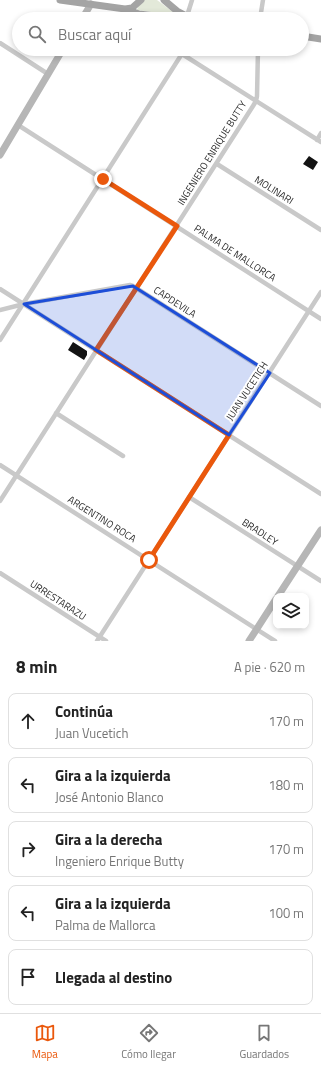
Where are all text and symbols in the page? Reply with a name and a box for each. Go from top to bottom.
search box [12,12,309,56]
icon: search [26,23,48,45]
text: Buscar aquí [58,23,131,46]
street label: INGENIERO ENRIQUE BUTTY [174,97,251,208]
route end [94,170,112,188]
street label: MOLINARI [252,172,296,208]
street label: PALMA DE MALLORCA [191,221,279,285]
street label: CAPDEVILA [151,283,199,321]
street label: JUAN VUCETICH [222,359,272,423]
street label: ARGENTINO ROCA [65,492,139,546]
street label: BRADLEY [239,515,282,550]
route start [140,551,158,569]
street label: URRESTARAZU [27,576,89,624]
map controls [273,593,309,629]
button: layers [273,593,309,629]
text: 8 min [16,654,57,680]
text: A pie · 620 m [234,657,305,677]
text: Continúa [55,700,113,723]
icon: ahead [17,710,39,732]
text: 170 m [268,711,304,731]
text: Juan Vucetich [55,723,128,743]
text: Gira a la izquierda [55,764,171,787]
icon: left [17,774,39,796]
text: 180 m [268,775,304,795]
text: José Antonio Blanco [55,787,164,807]
text: Gira a la derecha [55,828,162,851]
icon: right [17,838,39,860]
text: 170 m [268,839,304,859]
text: Ingeniero Enrique Butty [55,851,184,871]
text: Gira a la izquierda [55,892,171,915]
icon: left [17,902,39,924]
text: 100 m [268,903,304,923]
text: Palma de Mallorca [55,915,156,935]
icon: arrive [17,966,39,988]
text: Llegada al destino [55,966,172,989]
tab: Mapa [32,1022,58,1062]
tab: Cómo llegar [121,1022,176,1062]
tab: Guardados [239,1022,289,1062]

